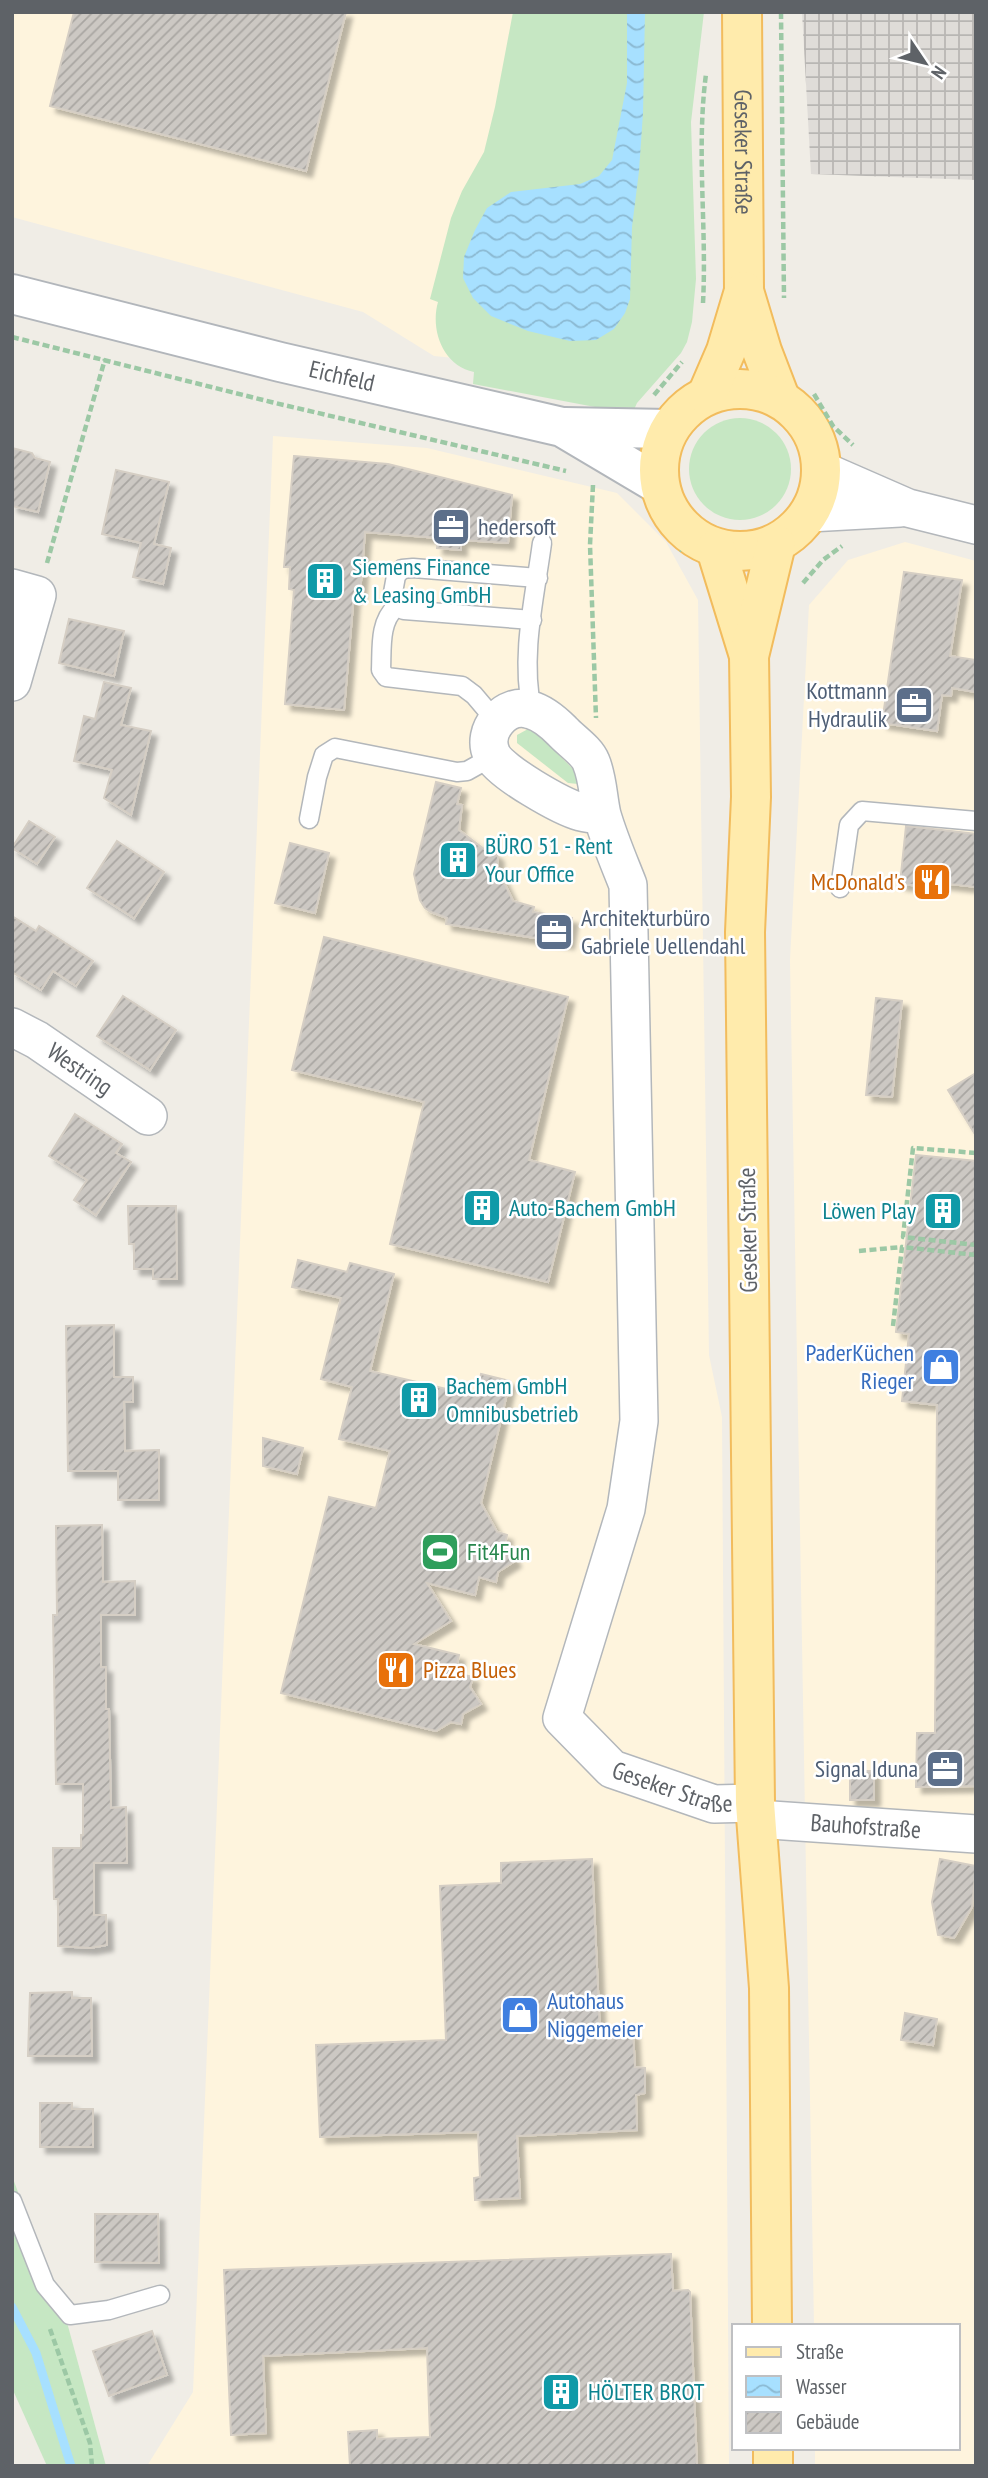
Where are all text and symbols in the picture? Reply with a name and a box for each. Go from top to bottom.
north arrow [890,28,960,98]
text: N [926,62,952,84]
street label: Geseker Straße [728,89,759,215]
street label: Eichfeld [306,353,378,398]
office icon: hedersoft [430,506,472,548]
place label: hedersoft [478,511,556,542]
place label: Siemens Finance & Leasing GmbH [352,551,491,610]
building icon: Siemens Finance & Leasing GmbH [304,560,346,602]
place label: Kottmann Hydraulik [806,675,888,734]
office icon: Kottmann Hydraulik [893,684,935,726]
place label: BÜRO 51 - Rent Your Office [485,830,613,889]
building icon: BÜRO 51 - Rent Your Office [437,839,479,881]
restaurant icon: McDonald's [911,861,953,903]
place label: McDonald's [811,866,905,897]
place label: Architekturbüro Gabriele Uellendahl [581,902,746,961]
office icon: Architekturbüro Gabriele Uellendahl [533,911,575,953]
street label: Westring [41,1036,119,1102]
street label: Geseker Straße [731,1167,764,1293]
building icon: Auto-Bachem GmbH [461,1187,503,1229]
building icon: Löwen Play [922,1190,964,1232]
place label: Auto-Bachem GmbH [509,1192,676,1223]
place label: Löwen Play [822,1195,916,1226]
place label: PaderKüchen Rieger [806,1337,914,1396]
shop icon: PaderKüchen Rieger [920,1346,962,1388]
place label: Bachem GmbH Omnibusbetrieb [446,1370,579,1429]
building icon: Bachem GmbH Omnibusbetrieb [398,1379,440,1421]
sports icon: Fit4Fun [419,1531,461,1573]
place label: Fit4Fun [467,1536,530,1567]
restaurant icon: Pizza Blues [375,1649,417,1691]
place label: Pizza Blues [423,1654,516,1685]
office icon: Signal Iduna [924,1748,966,1790]
place label: Signal Iduna [815,1753,918,1784]
street label: Geseker Straße [608,1754,733,1819]
street label: Bauhofstraße [809,1807,922,1845]
place label: Autohaus Niggemeier [547,1985,643,2044]
shop icon: Autohaus Niggemeier [499,1994,541,2036]
legend [732,2324,960,2450]
text: Straße [796,2338,844,2365]
building icon: HÖLTER BROT [540,2371,582,2413]
text: Wasser [796,2373,847,2400]
place label: HÖLTER BROT [588,2376,705,2407]
text: Gebäude [796,2408,859,2435]

